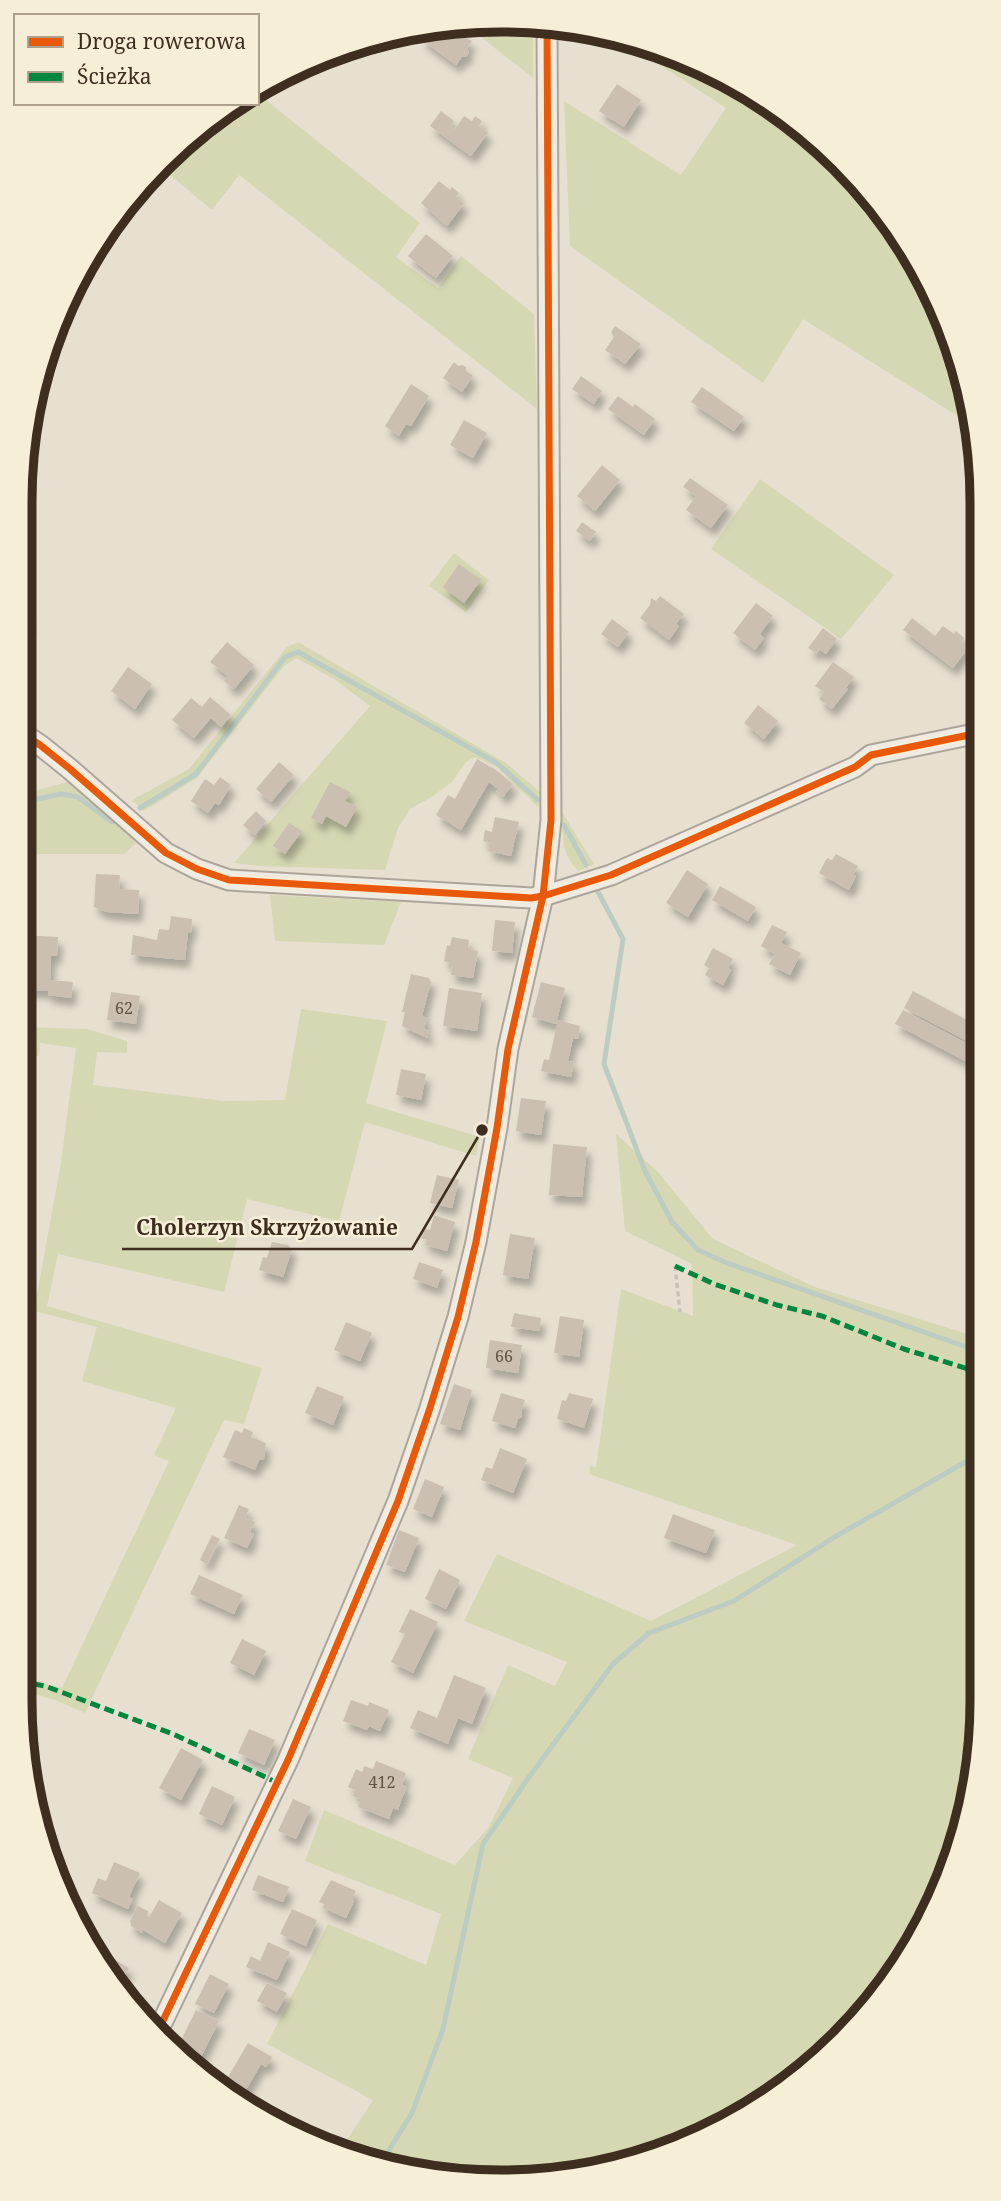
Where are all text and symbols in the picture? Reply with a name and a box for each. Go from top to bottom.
legend [14,14,259,105]
text: Droga rowerowa [77,27,246,55]
text: Ścieżka [77,62,152,90]
house number: 62 [115,997,133,1019]
callout: Cholerzyn Skrzyżowanie [122,1207,412,1249]
text: Cholerzyn Skrzyżowanie [136,1213,398,1241]
house number: 66 [495,1345,513,1367]
house number: 412 [369,1771,395,1793]

